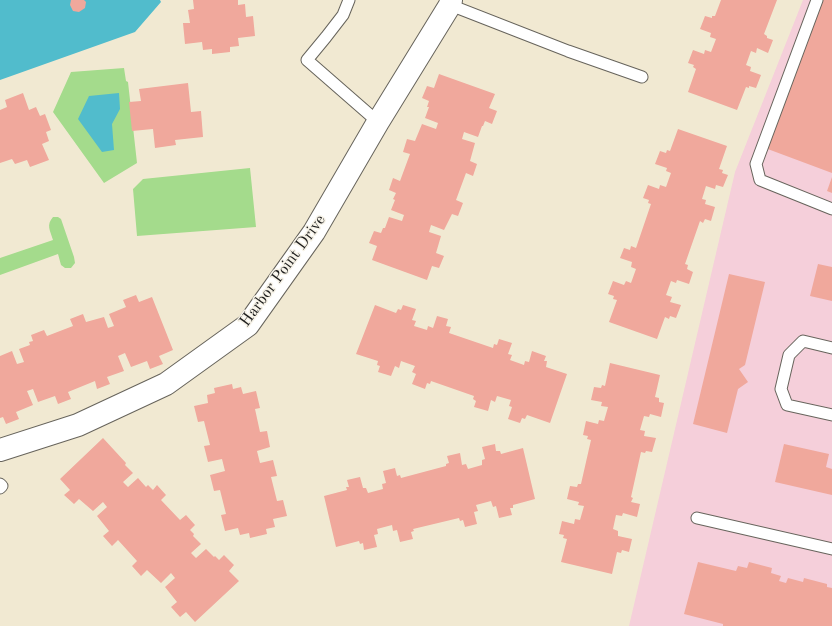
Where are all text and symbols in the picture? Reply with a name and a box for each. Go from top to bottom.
street label: Harbor Point Drive [236,211,330,331]

